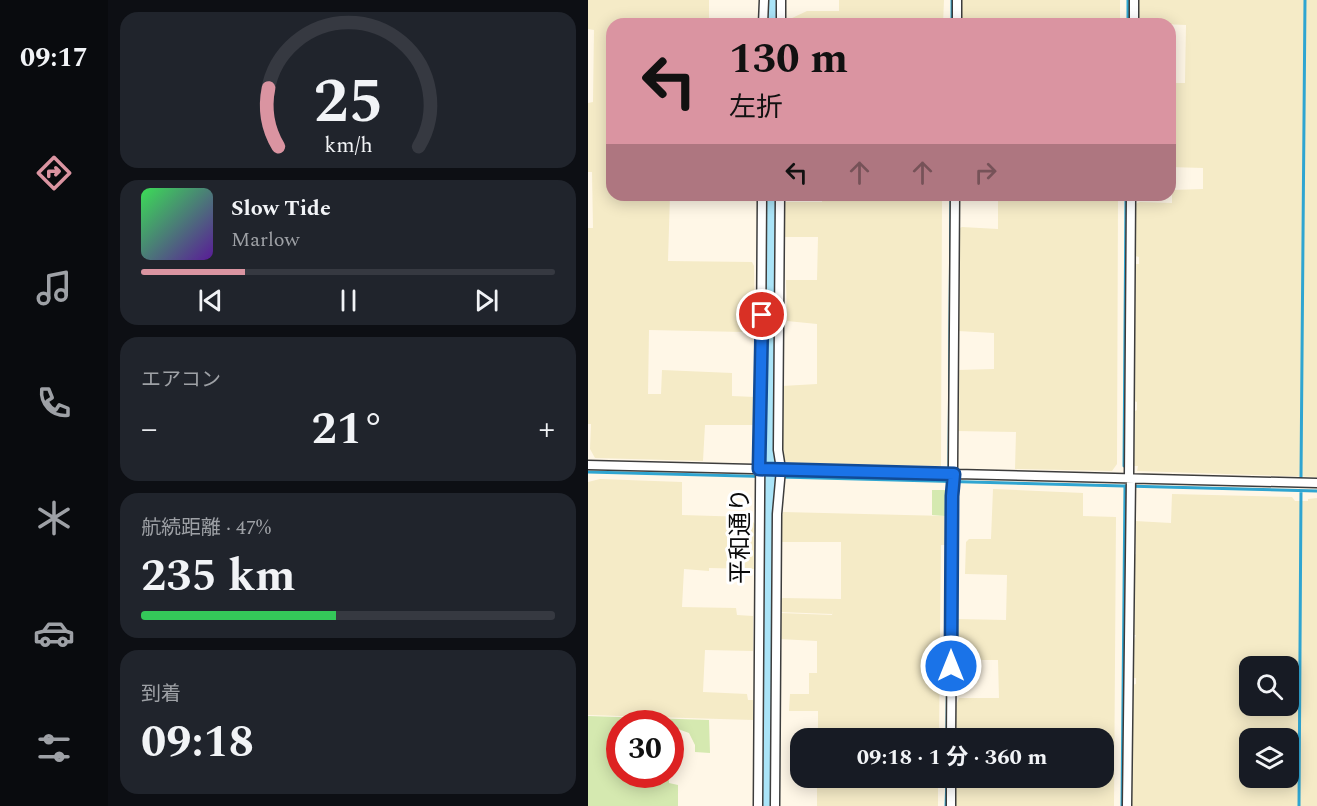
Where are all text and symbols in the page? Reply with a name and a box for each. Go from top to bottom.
text: 130 m [729,28,848,91]
text: 09:17 [20,37,88,79]
icon: left [630,42,708,120]
text: 25 [313,55,383,150]
text: 左折 [729,87,783,129]
text: km/h [324,129,372,162]
icon: directions [33,152,75,194]
icon: left [780,156,813,189]
icon: ahead [843,156,876,189]
icon: ahead [906,156,939,189]
icon: right [969,156,1002,189]
text: Slow Tide [231,192,331,225]
text: Marlow [231,225,300,255]
icon: music [33,267,75,309]
icon: previous [194,284,227,317]
icon: pause [332,284,365,317]
icon: next [470,284,503,317]
pin [736,289,787,340]
icon: arrive [745,298,778,331]
text: エアコン [141,365,221,395]
icon: phone [33,382,75,424]
text: 21° [312,395,385,464]
text: − [141,404,158,454]
text: + [539,404,555,454]
street label: 平和通り [723,488,759,584]
icon: climate [33,497,75,539]
text: 航続距離 · 47% [141,513,271,543]
text: 235 km [141,542,296,611]
icon: car [33,612,75,654]
position arrow [919,634,983,698]
map controls [1239,656,1299,788]
button: search [1239,656,1299,716]
text: 到着 [141,679,181,709]
text: 09:18 [141,708,254,777]
speed limit sign: 30 [606,710,684,788]
icon: filters [33,727,75,769]
button: layers [1239,728,1299,788]
text: 09:18 · 1 分 · 360 m [857,741,1047,774]

